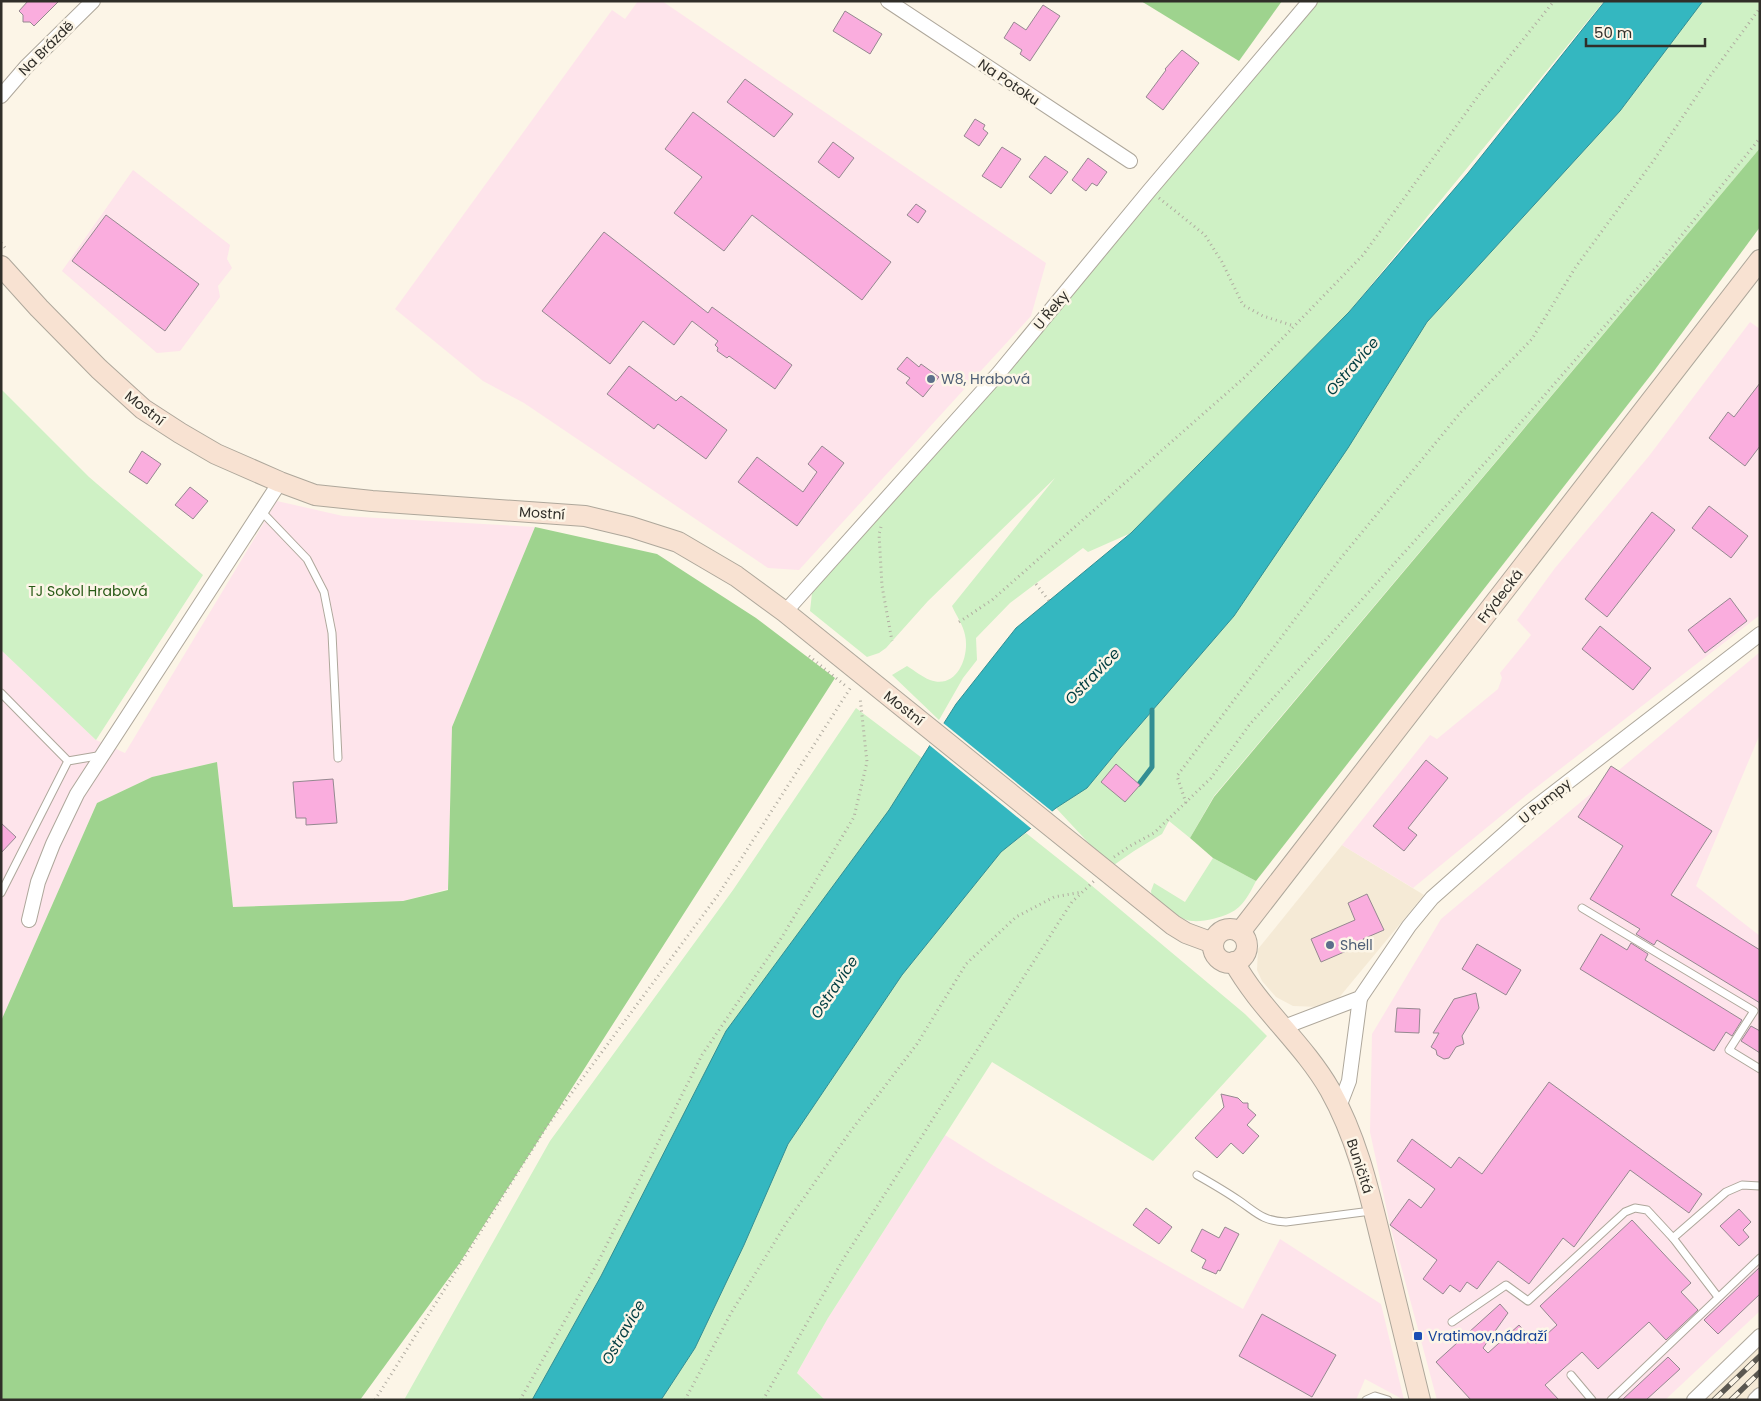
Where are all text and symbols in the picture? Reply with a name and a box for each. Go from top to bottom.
scale bar [1586,15,1705,47]
street label: Na Brázdě [14,16,78,80]
text: 50 m [1594,22,1632,43]
street label: Na Potoku [974,54,1044,110]
street label: U Řeky [1029,286,1073,334]
water label: Ostravice [1321,332,1383,400]
place label: W8, Hrabová [941,369,1030,389]
marker: W8, Hrabová [925,373,937,385]
street label: Mostní [121,386,170,430]
street label: Mostní [518,501,566,525]
street label: Frýdecká [1473,565,1527,627]
park label: TJ Sokol Hrabová [28,581,148,601]
water label: Ostravice [1060,643,1124,709]
street label: Mostní [880,686,929,730]
street label: U Pumpy [1515,774,1575,828]
place label: Shell [1340,935,1373,955]
marker: Shell [1324,939,1336,951]
water label: Ostravice [805,952,863,1022]
street label: Buničitá [1342,1136,1378,1196]
water label: Ostravice [596,1296,650,1368]
place label: Vratimov,nádraží [1428,1326,1548,1346]
marker: Vratimov,nádraží [1412,1330,1424,1342]

